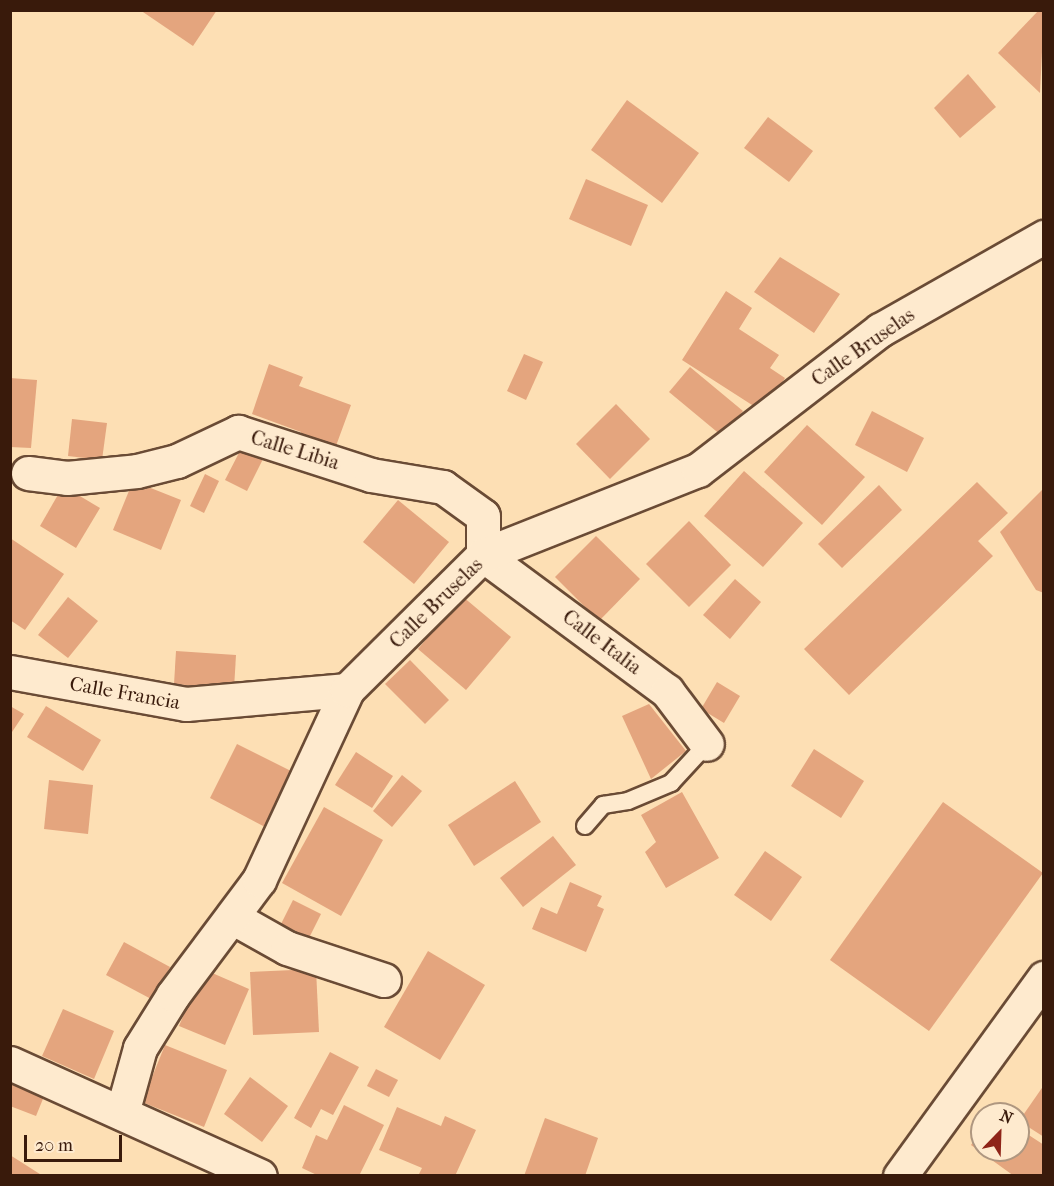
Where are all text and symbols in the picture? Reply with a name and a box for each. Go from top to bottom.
street label: Calle Bruselas [807,303,919,391]
street label: Calle Libia [248,425,342,475]
street label: Calle Bruselas [384,553,488,653]
street label: Calle Italia [558,605,646,679]
street label: Calle Francia [68,671,182,715]
north arrow [970,1102,1030,1162]
text: N [997,1106,1016,1128]
scale bar [27,1123,124,1161]
text: 20 m [35,1135,73,1156]

